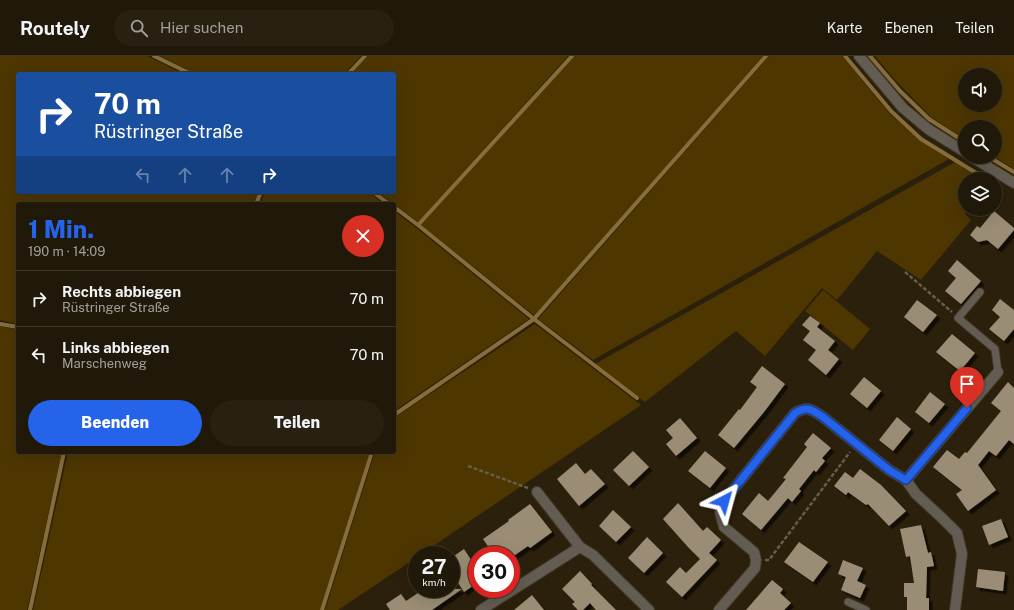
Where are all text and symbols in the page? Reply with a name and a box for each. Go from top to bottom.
search box [114,10,394,46]
text: Routely [20,17,90,39]
icon: search [128,17,150,39]
text: Hier suchen [160,19,243,36]
text: Karte [827,20,862,36]
text: Ebenen [884,20,933,36]
text: Teilen [955,20,994,36]
map controls [958,68,1002,216]
button: sound [958,68,1002,112]
text: 70 m [94,87,161,120]
icon: right [28,88,80,140]
button: search [958,120,1002,164]
text: Rüstringer Straße [94,121,243,142]
icon: left [132,164,154,186]
icon: ahead [174,164,196,186]
icon: ahead [216,164,238,186]
icon: right [258,164,280,186]
button: layers [958,172,1002,216]
text: 1 Min. [28,215,94,243]
button: close [342,215,384,257]
text: 190 m · 14:09 [28,244,105,259]
text: Rechts abbiegen [62,283,181,300]
icon: right [28,288,50,310]
text: 70 m [349,290,384,307]
text: Rüstringer Straße [62,300,170,315]
text: Links abbiegen [62,339,169,356]
icon: left [28,344,50,366]
text: 70 m [349,346,384,363]
text: Marschenweg [62,356,147,371]
pin [950,367,984,408]
icon: arrive [956,373,978,395]
button: Beenden [28,400,202,446]
button: Teilen [210,400,384,446]
position arrow [703,480,745,522]
speed limit sign: 30 [468,546,520,598]
text: 27 [421,555,447,579]
text: km/h [422,576,446,588]

